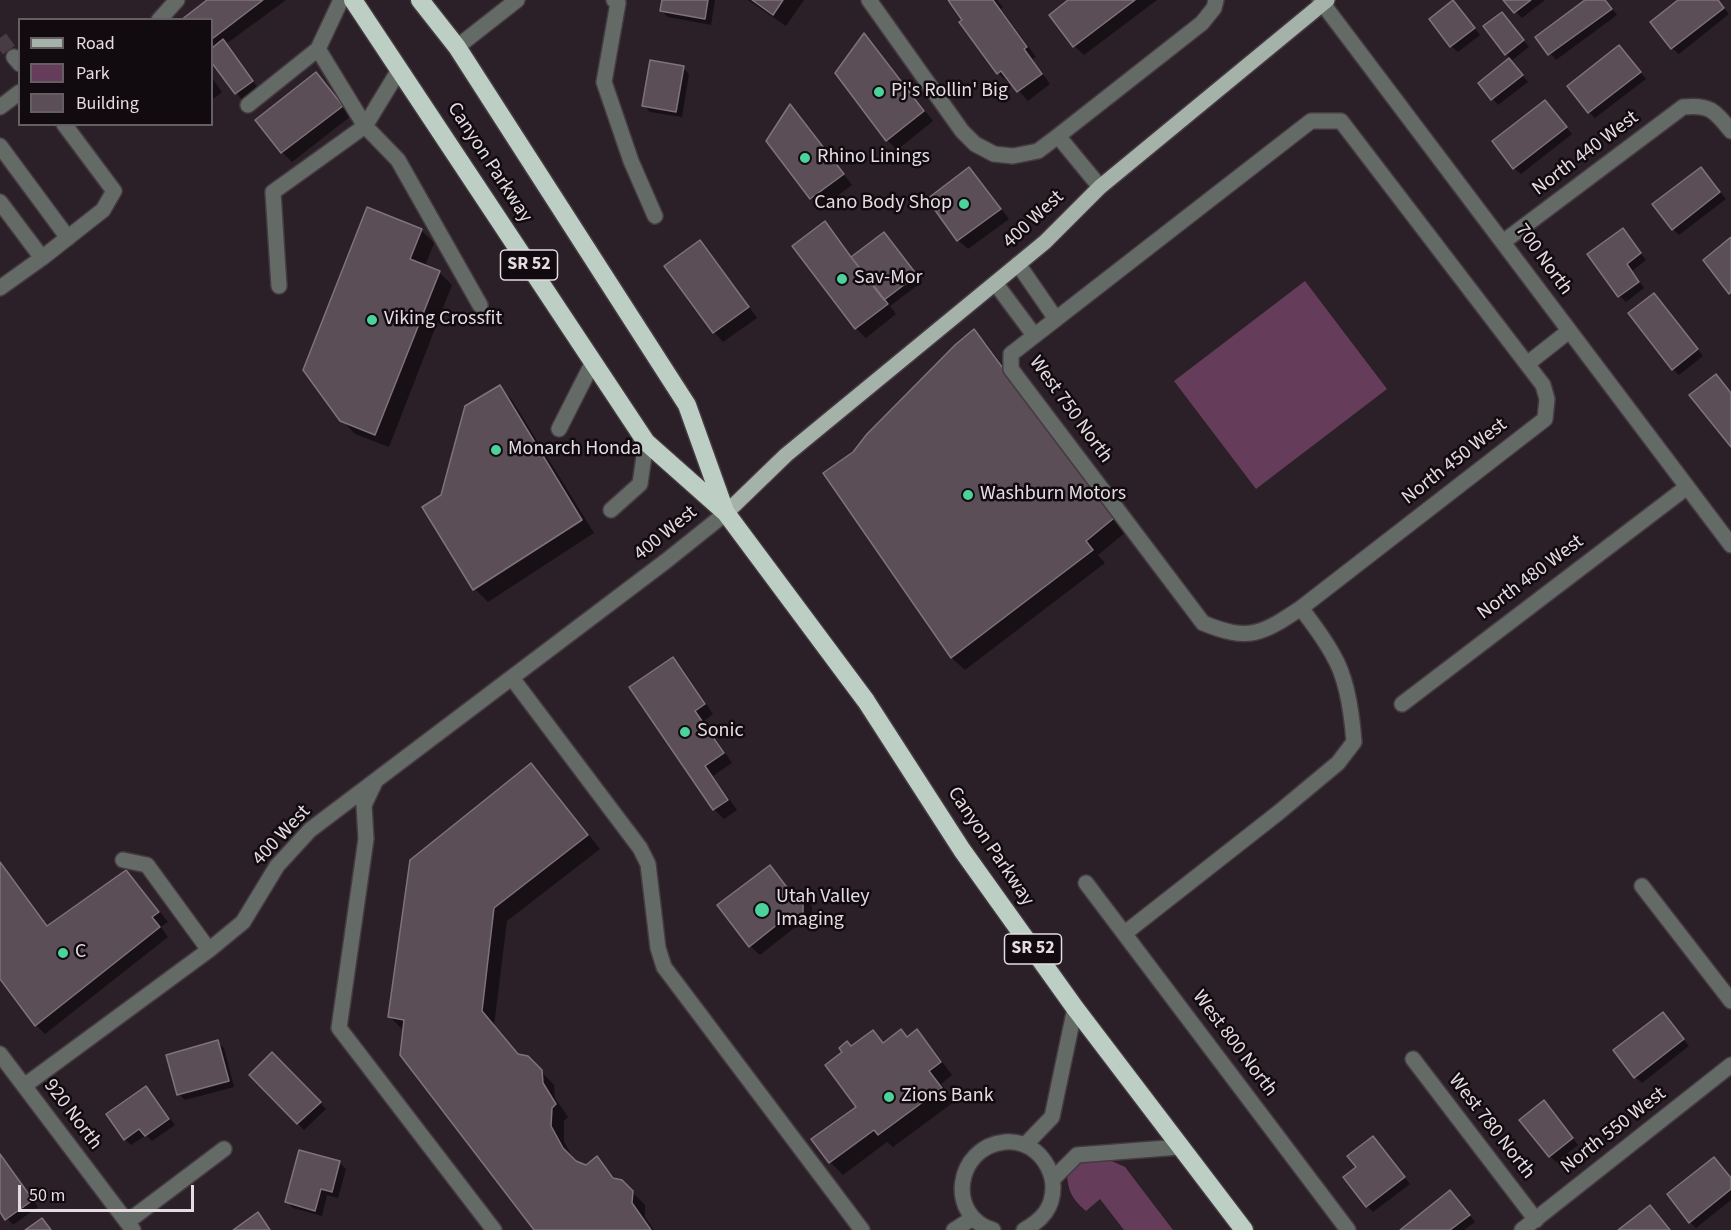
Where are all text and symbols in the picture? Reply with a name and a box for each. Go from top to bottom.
legend [18,18,213,126]
text: Road [76,31,115,56]
text: Park [76,61,110,86]
place label: Pj's Rollin' Big [891,80,1008,104]
marker: Pj's Rollin' Big [872,85,886,99]
text: Building [76,91,139,116]
street label: Canyon Parkway [441,98,537,228]
street label: North 440 West [1528,106,1644,202]
place label: Rhino Linings [817,146,930,170]
marker: Rhino Linings [798,151,812,165]
street label: 400 West [999,186,1069,254]
place label: Cano Body Shop [814,192,952,216]
marker: Cano Body Shop [957,197,971,211]
street label: 700 North [1509,220,1577,300]
road number: SR 52 [500,250,558,280]
place label: Sav-Mor [854,267,922,291]
marker: Sav-Mor [835,272,849,286]
place label: Viking Crossfit [384,308,502,332]
marker: Viking Crossfit [365,313,379,327]
street label: West 750 North [1023,352,1117,468]
street label: North 450 West [1398,414,1512,510]
place label: Monarch Honda [508,438,641,462]
marker: Monarch Honda [489,443,503,457]
place label: Washburn Motors [980,483,1126,507]
marker: Washburn Motors [961,488,975,502]
street label: 400 West [630,501,702,567]
street label: North 480 West [1473,530,1589,626]
place label: Sonic [697,720,743,744]
marker: Sonic [678,725,692,739]
street label: Canyon Parkway [941,783,1039,911]
street label: 400 West [248,801,316,871]
place label: Utah Valley Imaging [776,886,870,933]
marker: Utah Valley Imaging [753,901,771,919]
road number: SR 52 [1004,934,1062,964]
place label: C [75,941,86,965]
marker: C [56,946,70,960]
street label: West 800 North [1186,986,1282,1102]
street label: West 780 North [1443,1070,1539,1184]
street label: 920 North [38,1075,106,1155]
street label: North 550 West [1557,1083,1671,1179]
place label: Zions Bank [901,1085,994,1109]
marker: Zions Bank [882,1090,896,1104]
scale bar [21,1173,196,1211]
text: 50 m [29,1183,65,1208]

